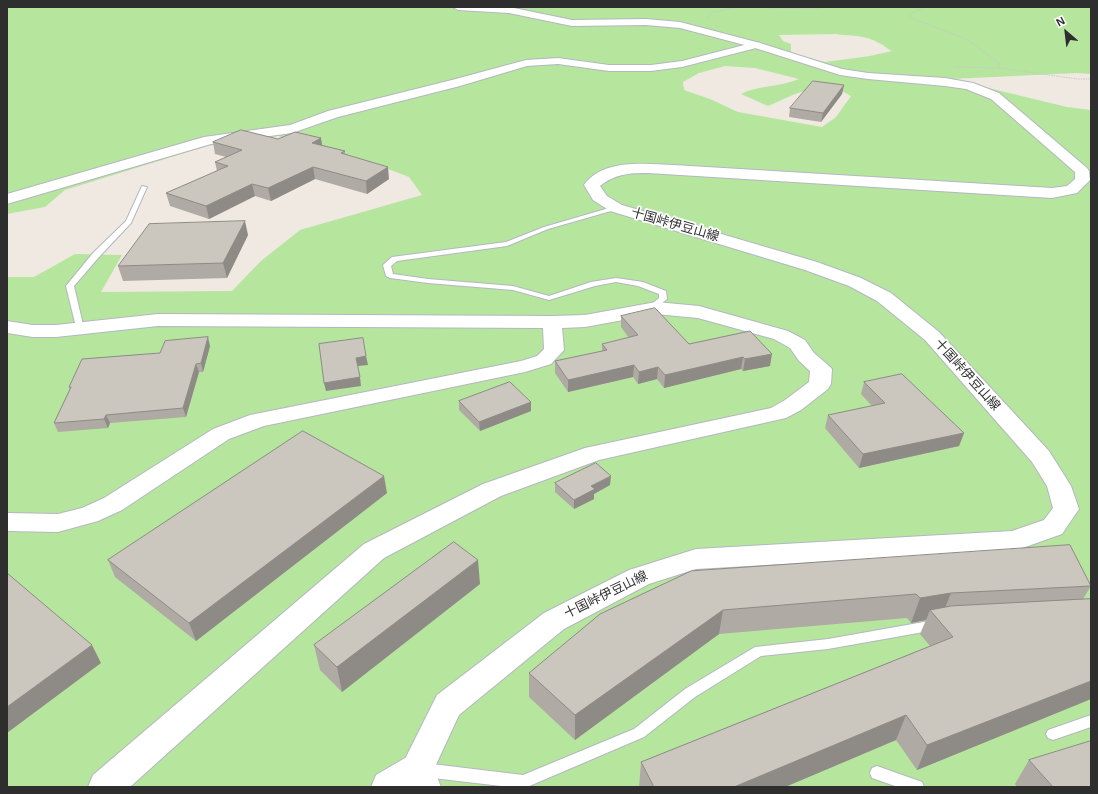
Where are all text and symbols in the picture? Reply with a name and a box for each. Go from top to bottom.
north arrow [1046,12,1086,52]
text: N [1054,14,1067,29]
street label: 十国峠伊豆山線 [629,205,721,245]
street label: 十国峠伊豆山線 [931,336,1003,414]
street label: 十国峠伊豆山線 [562,568,650,622]

